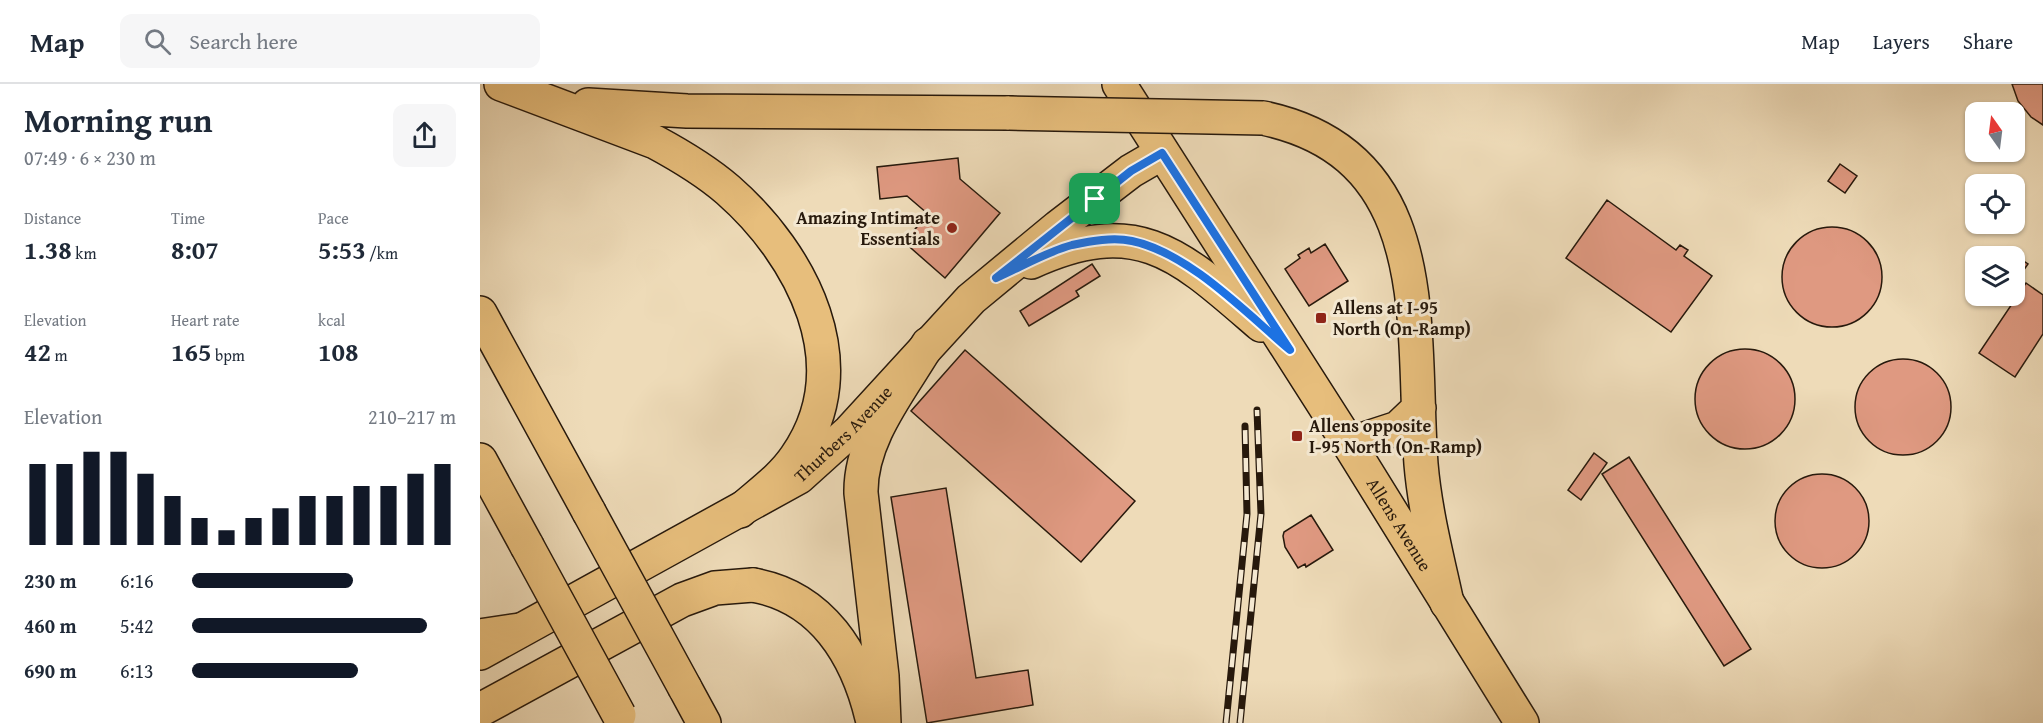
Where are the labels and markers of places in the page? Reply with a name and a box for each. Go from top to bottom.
pin [1069,173,1120,224]
place label: Amazing Intimate Essentials [796,204,940,252]
marker: Amazing Intimate Essentials [945,221,959,235]
place label: Allens at I-95 North (On-Ramp) [1333,294,1471,342]
marker: Allens at I-95 North (On-Ramp) [1314,311,1328,325]
place label: Allens opposite I-95 North (On-Ramp) [1309,412,1482,460]
marker: Allens opposite I-95 North (On-Ramp) [1290,429,1304,443]

